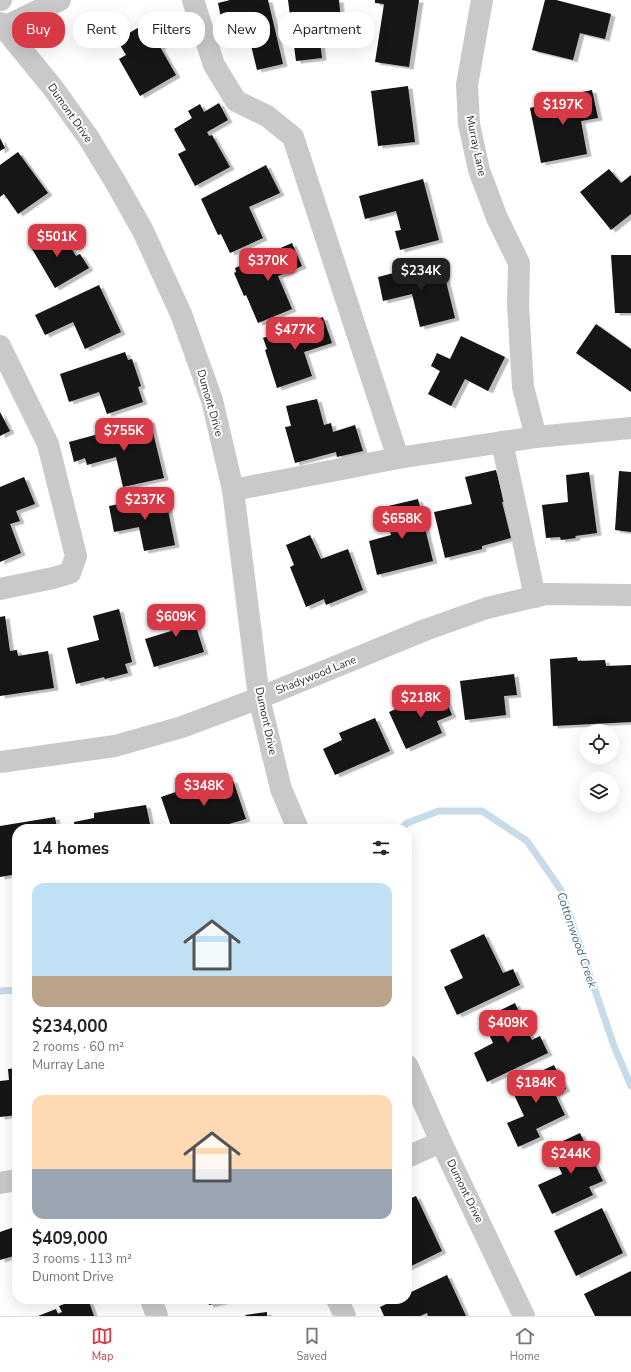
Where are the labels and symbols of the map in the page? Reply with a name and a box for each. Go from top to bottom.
street label: Dumont Drive [44,80,96,146]
pin: $197K [535,92,591,126]
street label: Murray Lane [462,114,490,178]
pin: $501K [29,224,85,258]
pin: $370K [240,248,296,282]
pin: $234K [393,258,449,292]
pin: $477K [267,317,323,351]
street label: Dumont Drive [193,368,227,438]
pin: $755K [96,418,152,452]
pin: $237K [117,487,173,521]
pin: $658K [374,506,430,540]
pin: $609K [148,604,204,638]
street label: Shadywood Lane [273,652,359,698]
pin: $218K [393,685,449,719]
street label: Dumont Drive [252,686,281,756]
pin: $348K [176,773,232,807]
water label: Cottonwood Creek [553,890,601,991]
pin: $409K [480,1010,536,1044]
pin: $184K [508,1070,564,1104]
pin: $244K [543,1141,599,1175]
street label: Dumont Drive [443,1157,487,1225]

